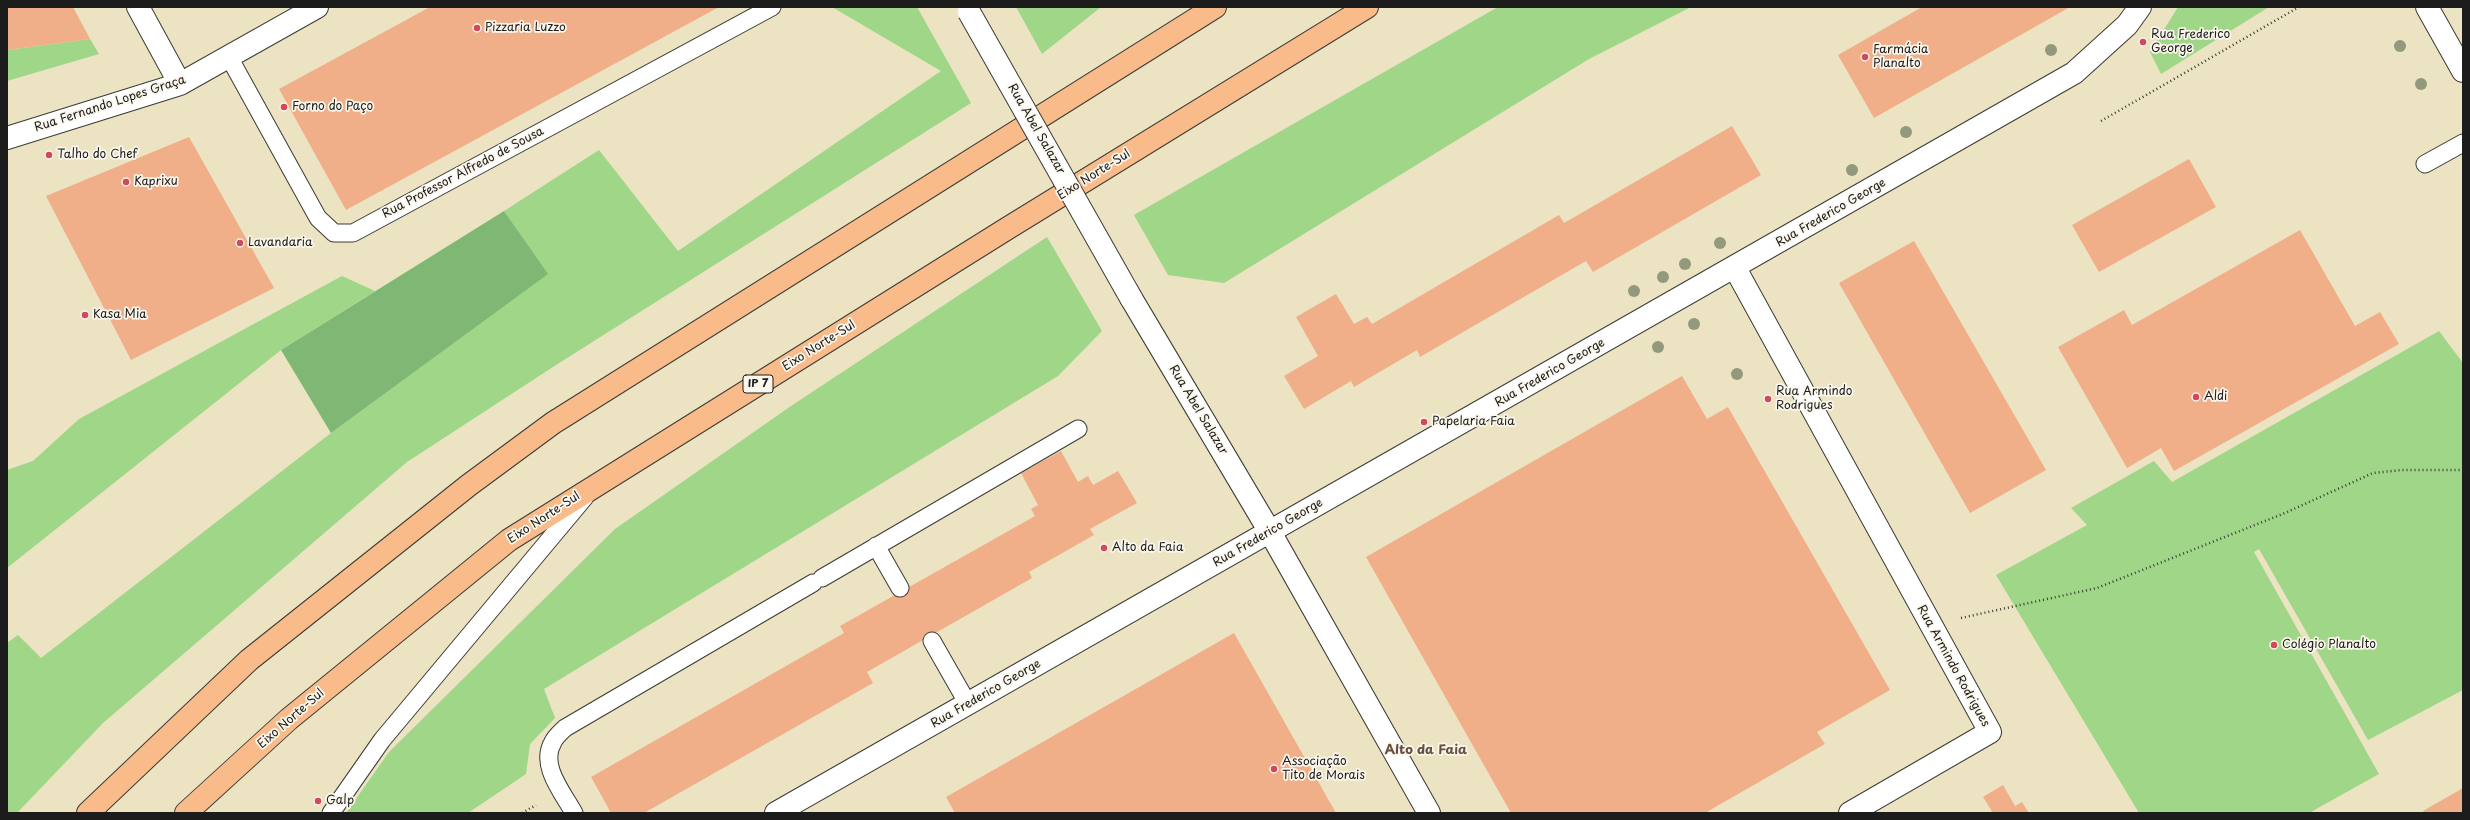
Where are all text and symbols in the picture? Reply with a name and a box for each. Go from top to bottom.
place label: Pizzaria Luzzo [485,21,566,35]
marker: Pizzaria Luzzo [472,23,482,33]
place label: Rua Frederico George [2151,28,2230,56]
marker: Rua Frederico George [2138,37,2148,47]
place label: Farmácia Planalto [1873,43,1928,71]
marker: Farmácia Planalto [1860,52,1870,62]
street label: Rua Fernando Lopes Graça [33,73,187,135]
street label: Rua Abel Salazar [1004,81,1068,177]
place label: Forno do Paço [292,100,373,114]
marker: Forno do Paço [279,102,289,112]
street label: Rua Professor Alfredo de Sousa [380,124,546,222]
street label: Eixo Norte-Sul [1055,147,1133,203]
place label: Talho do Chef [57,148,137,162]
marker: Talho do Chef [44,150,54,160]
place label: Kaprixu [134,175,178,189]
street label: Rua Frederico George [1773,176,1889,250]
marker: Kaprixu [121,177,131,187]
place label: Lavandaria [248,236,313,250]
marker: Lavandaria [235,238,245,248]
place label: Kasa Mia [93,308,147,322]
marker: Kasa Mia [80,310,90,320]
street label: Eixo Norte-Sul [780,318,858,374]
street label: Rua Frederico George [1492,336,1608,410]
street label: Rua Abel Salazar [1166,363,1230,457]
road number: IP 7 [743,375,773,393]
place label: Rua Armindo Rodrigues [1776,385,1852,413]
place label: Aldi [2204,390,2227,404]
marker: Aldi [2191,392,2201,402]
marker: Rua Armindo Rodrigues [1763,394,1773,404]
place label: Papelaria Faia [1432,415,1515,429]
marker: Papelaria Faia [1419,417,1429,427]
street label: Eixo Norte-Sul [505,489,583,547]
street label: Rua Frederico George [1210,496,1326,570]
place label: Alto da Faia [1112,541,1183,555]
marker: Alto da Faia [1099,543,1109,553]
street label: Rua Armindo Rodrigues [1914,603,1992,729]
place label: Colégio Planalto [2282,638,2376,652]
marker: Colégio Planalto [2269,640,2279,650]
street label: Rua Frederico George [928,657,1044,731]
street label: Eixo Norte-Sul [255,686,327,752]
district label: Alto da Faia [1385,742,1467,758]
place label: Associação Tito de Morais [1282,755,1365,783]
marker: Associação Tito de Morais [1269,764,1279,774]
place label: Galp [326,794,354,808]
marker: Galp [313,796,323,806]

